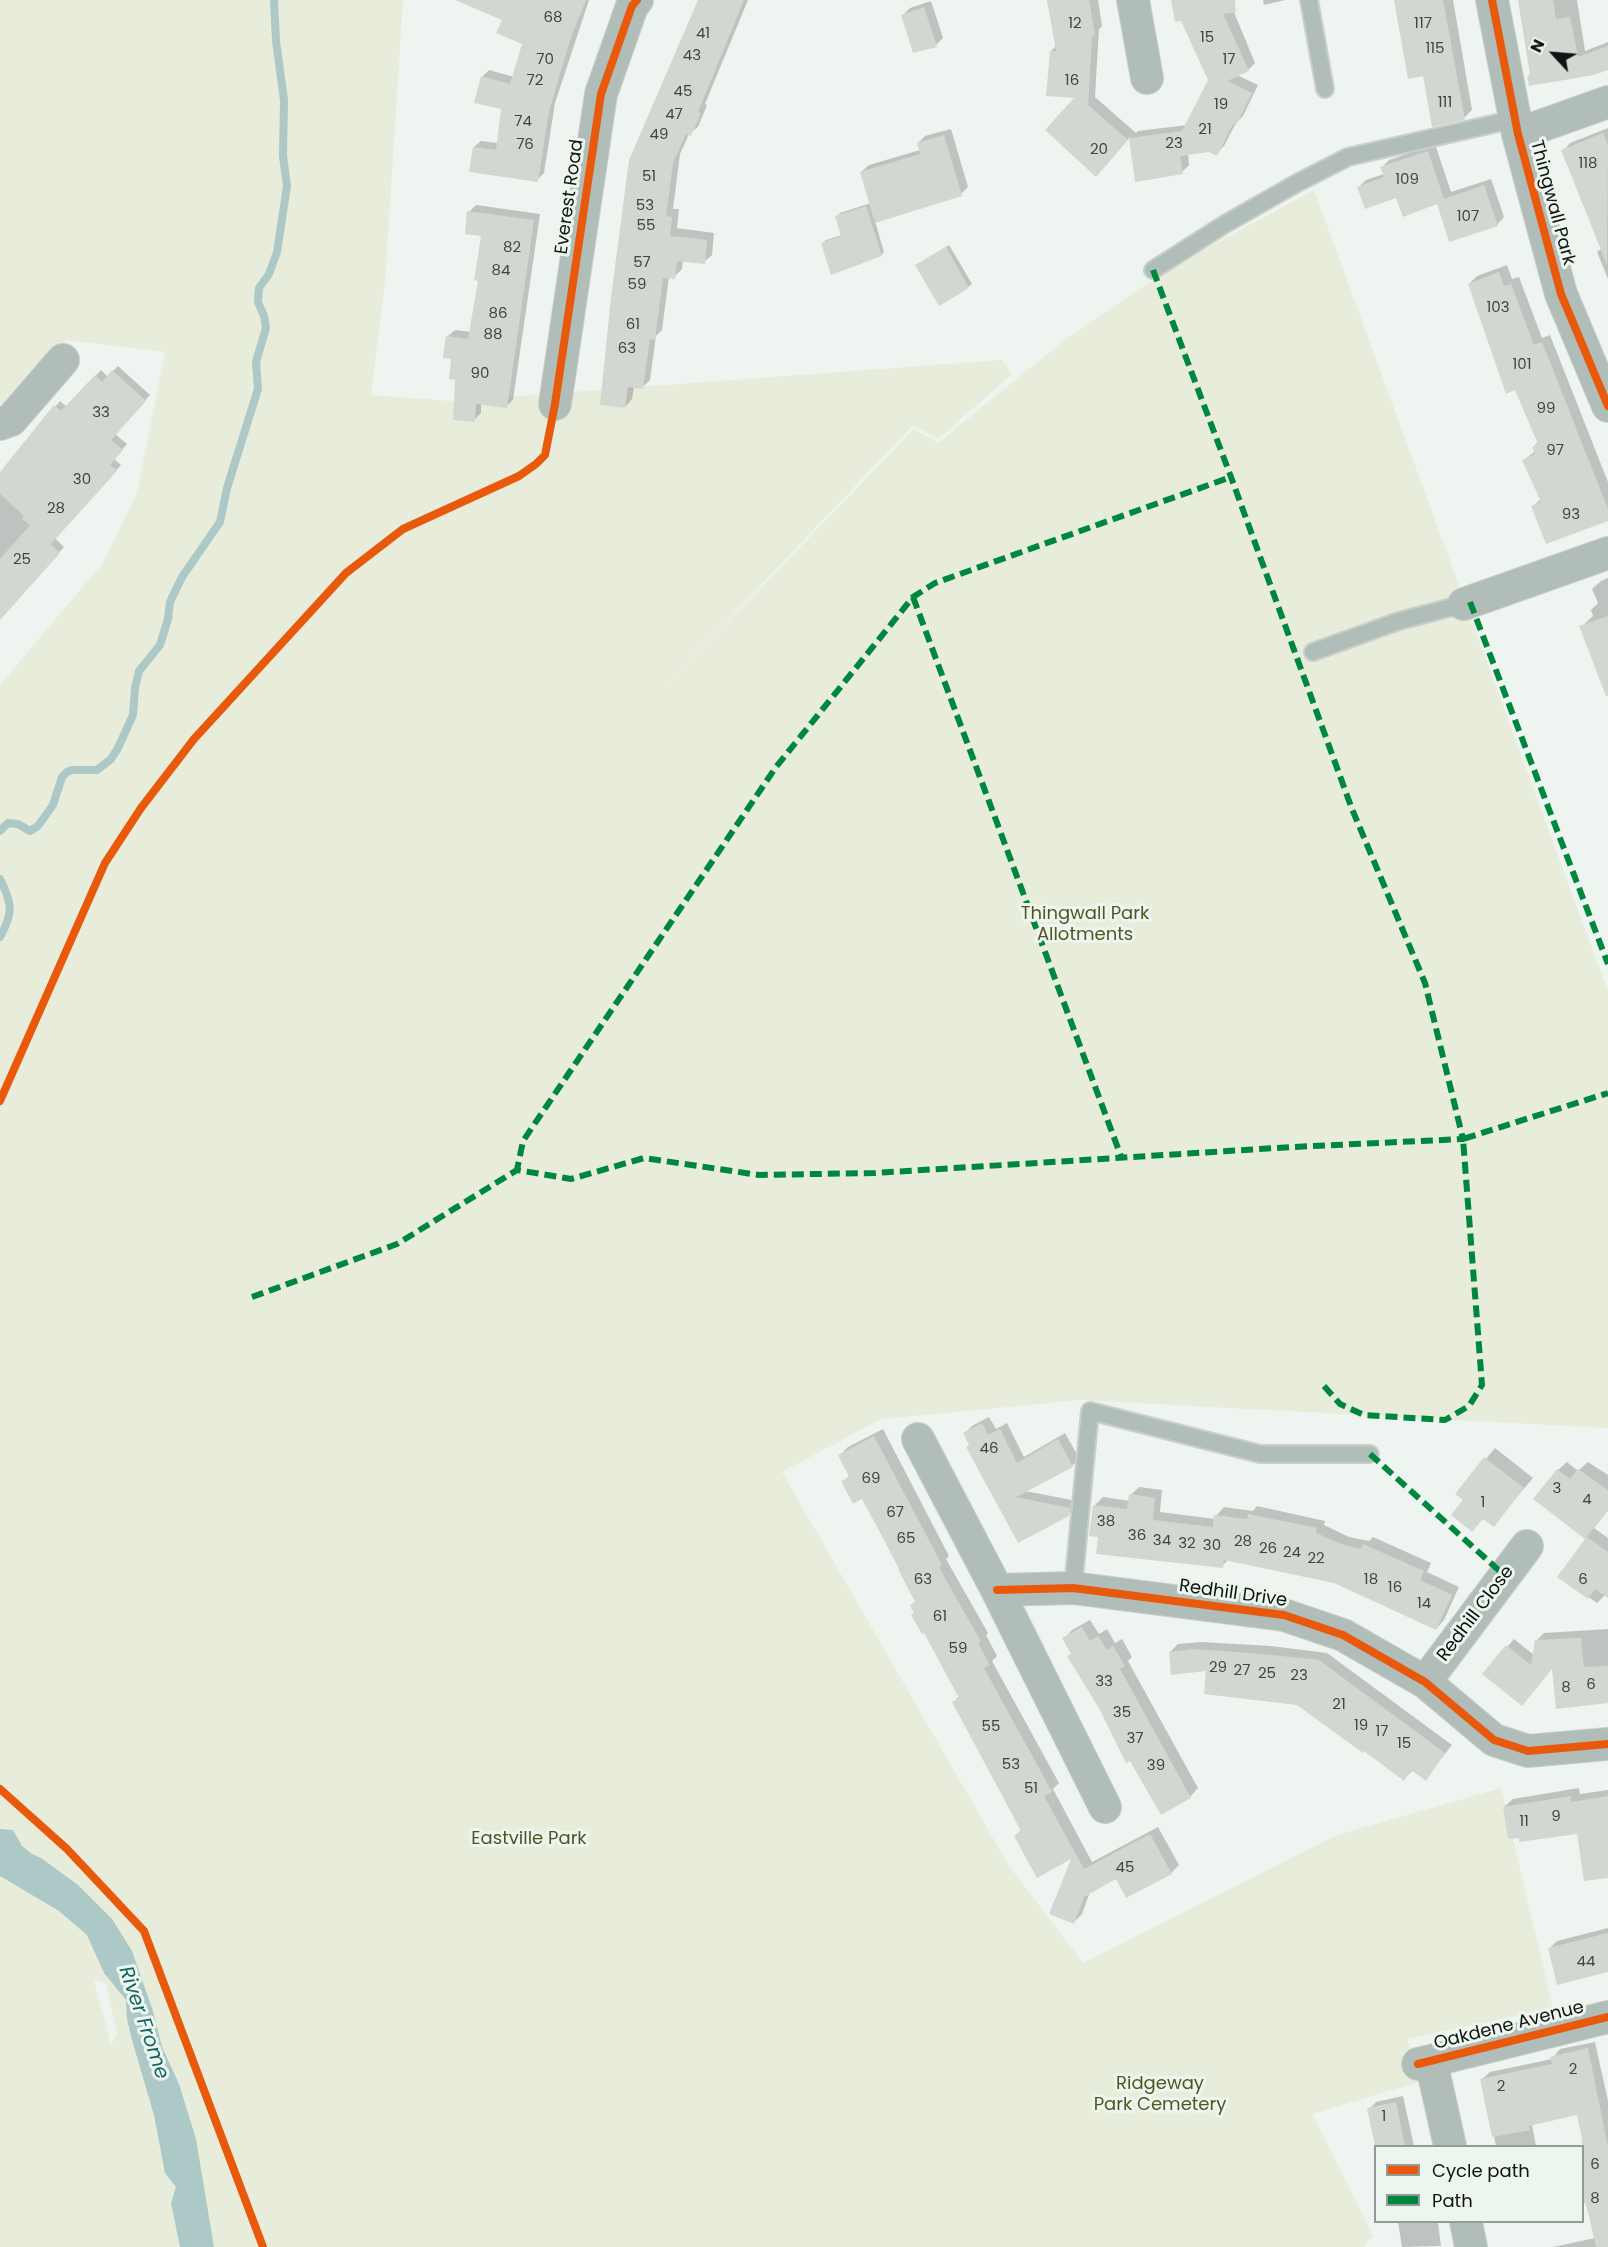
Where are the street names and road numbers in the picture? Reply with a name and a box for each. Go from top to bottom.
street label: Everest Road [551,138,589,256]
street label: Thingwall Park [1525,138,1579,268]
street label: Redhill Close [1433,1562,1519,1666]
street label: Redhill Drive [1178,1576,1288,1612]
street label: Oakdene Avenue [1432,1997,1586,2055]

